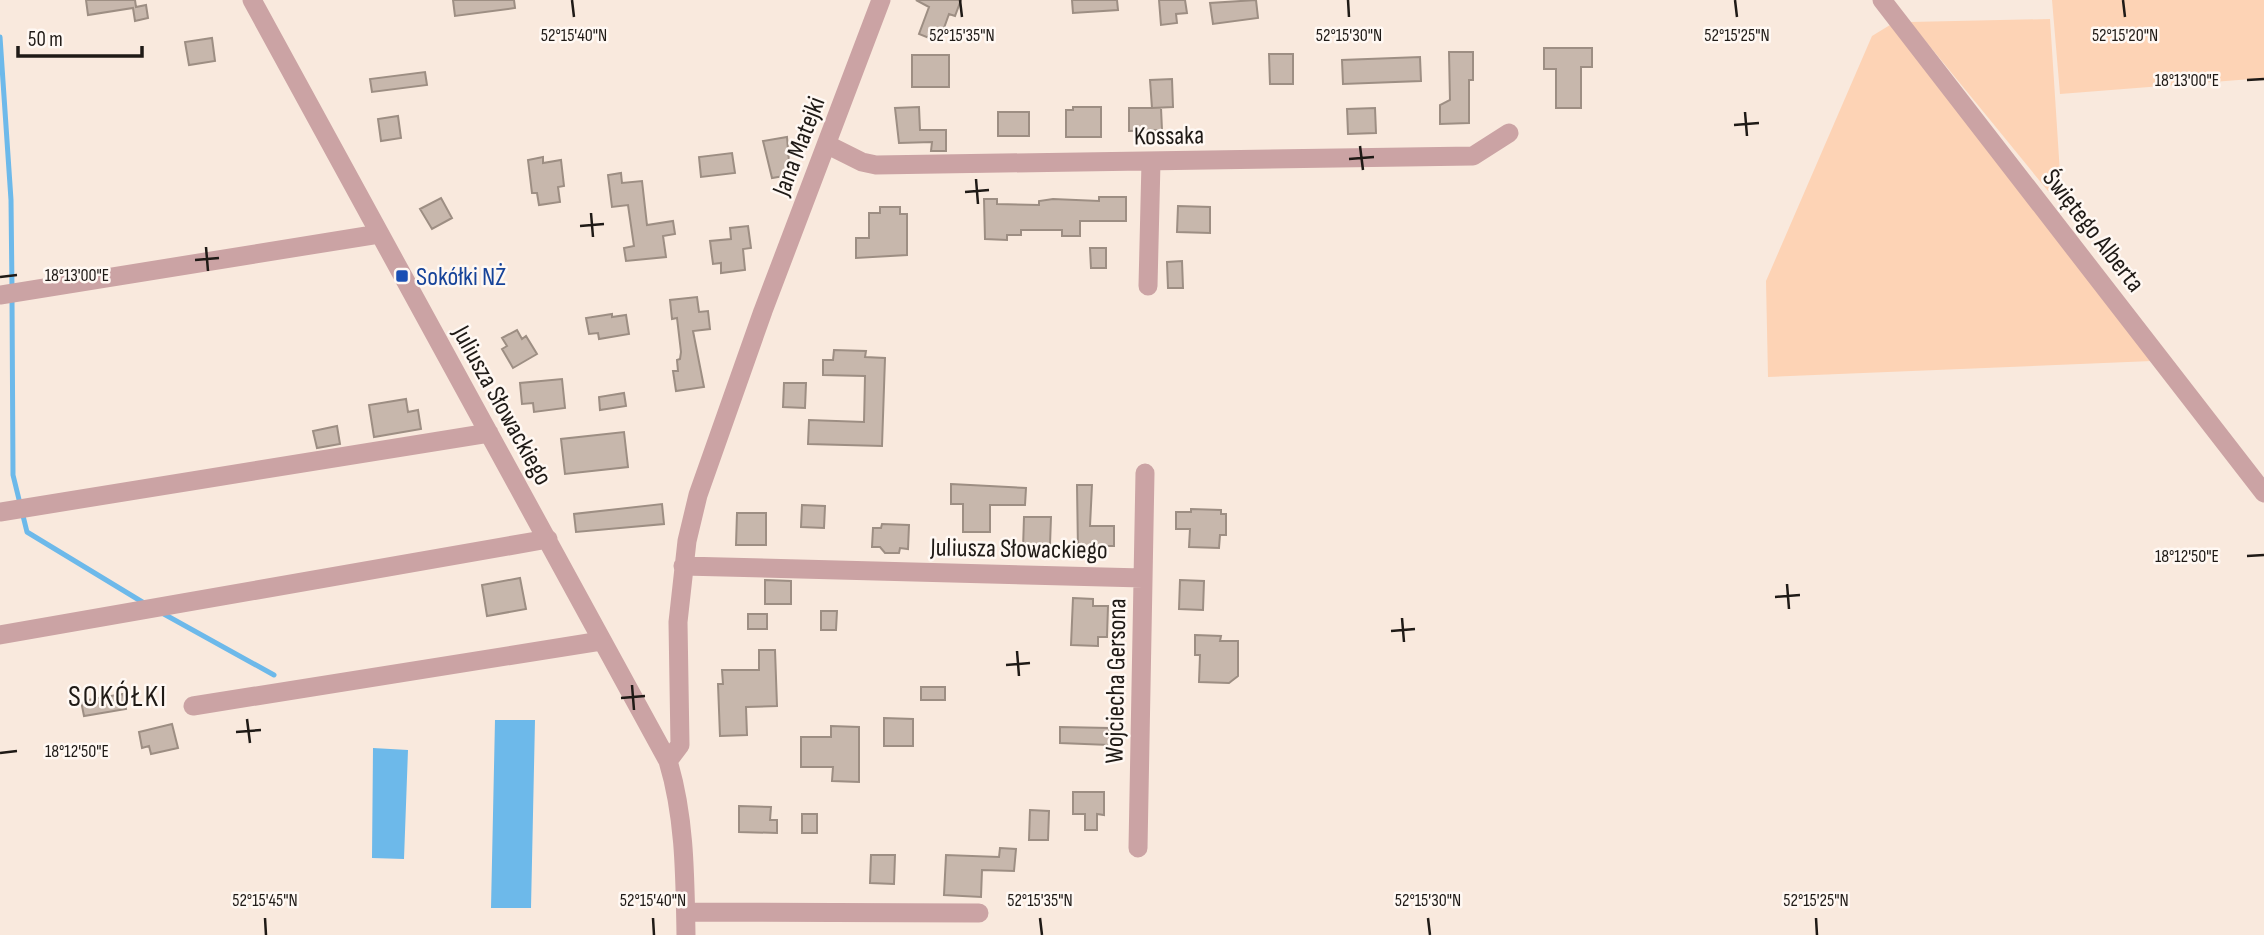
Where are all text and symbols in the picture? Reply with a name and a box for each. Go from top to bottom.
scale bar [18,14,142,58]
text: 52°15'40"N [541,25,607,46]
text: 52°15'35"N [929,25,995,46]
text: 52°15'30"N [1316,25,1382,46]
text: 52°15'25"N [1704,25,1770,46]
text: 52°15'20"N [2092,25,2158,46]
text: 50 m [28,27,63,52]
text: 18°13'00"E [2155,70,2219,91]
street label: Jana Matejki [766,93,832,201]
street label: Kossaka [1134,120,1204,153]
street label: Świętego Alberta [2035,163,2150,299]
place label: Sokółki NŻ [416,262,506,293]
text: 18°13'00"E [45,265,109,286]
marker: Sokółki NŻ [394,268,410,284]
street label: Juliusza Słowackiego [445,320,558,491]
street label: Juliusza Słowackiego [929,532,1108,567]
text: 18°12'50"E [2155,546,2219,567]
street label: Wojciecha Gersona [1100,598,1133,764]
district label: SOKÓŁKI [68,679,168,715]
text: 18°12'50"E [45,741,109,762]
text: 52°15'45"N [232,890,298,911]
text: 52°15'40"N [620,890,686,911]
text: 52°15'35"N [1007,890,1073,911]
text: 52°15'30"N [1395,890,1461,911]
text: 52°15'25"N [1783,890,1849,911]

